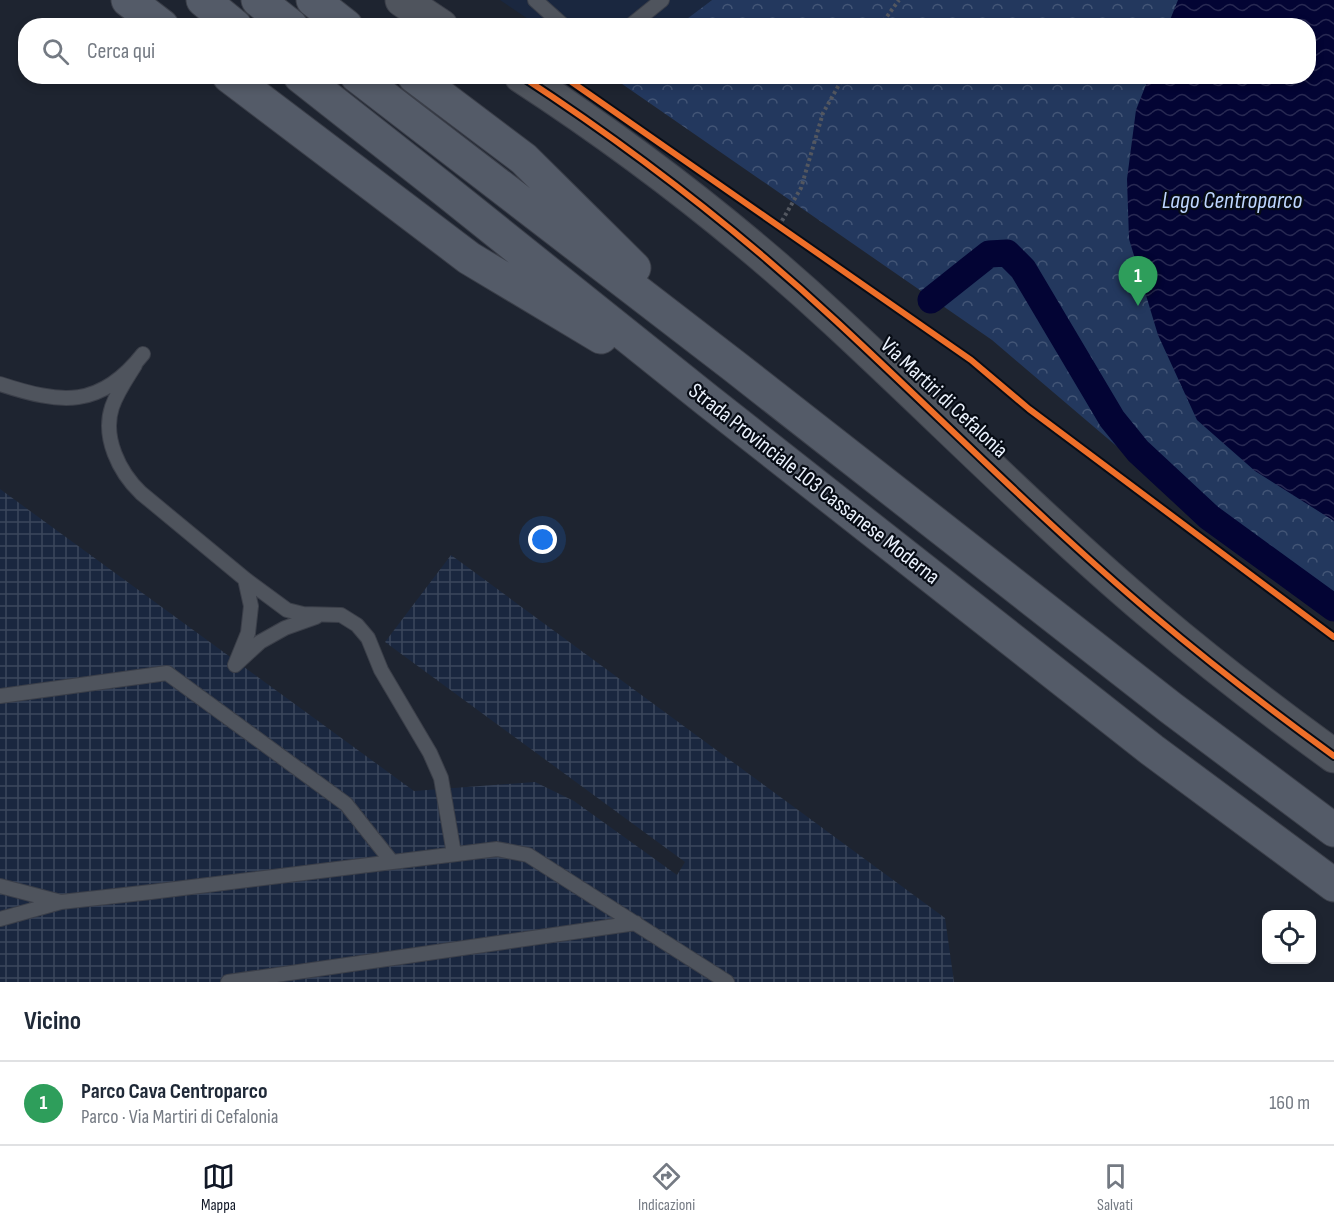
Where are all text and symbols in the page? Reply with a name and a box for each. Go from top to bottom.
search box [18,18,1316,84]
icon: search [39,35,72,68]
text: Cerca qui [87,38,155,65]
water label: Lago Centroparco [1162,186,1302,215]
pin: 1 [1118,256,1158,306]
street label: Via Martiri di Cefalonia [875,332,1013,464]
street label: Strada Provinciale 103 Cassanese Moderna [683,377,945,591]
your location [528,525,557,554]
map controls [1262,910,1316,964]
button: locate [1262,910,1316,964]
text: Vicino [24,1006,81,1037]
text: Parco Cava Centroparco [81,1078,268,1105]
text: 1 [40,1091,47,1115]
text: 160 m [1269,1091,1310,1115]
text: Parco · Via Martiri di Cefalonia [81,1105,279,1129]
tab: Mappa [201,1160,236,1215]
tab: Indicazioni [638,1160,695,1215]
tab: Salvati [1097,1160,1133,1215]

